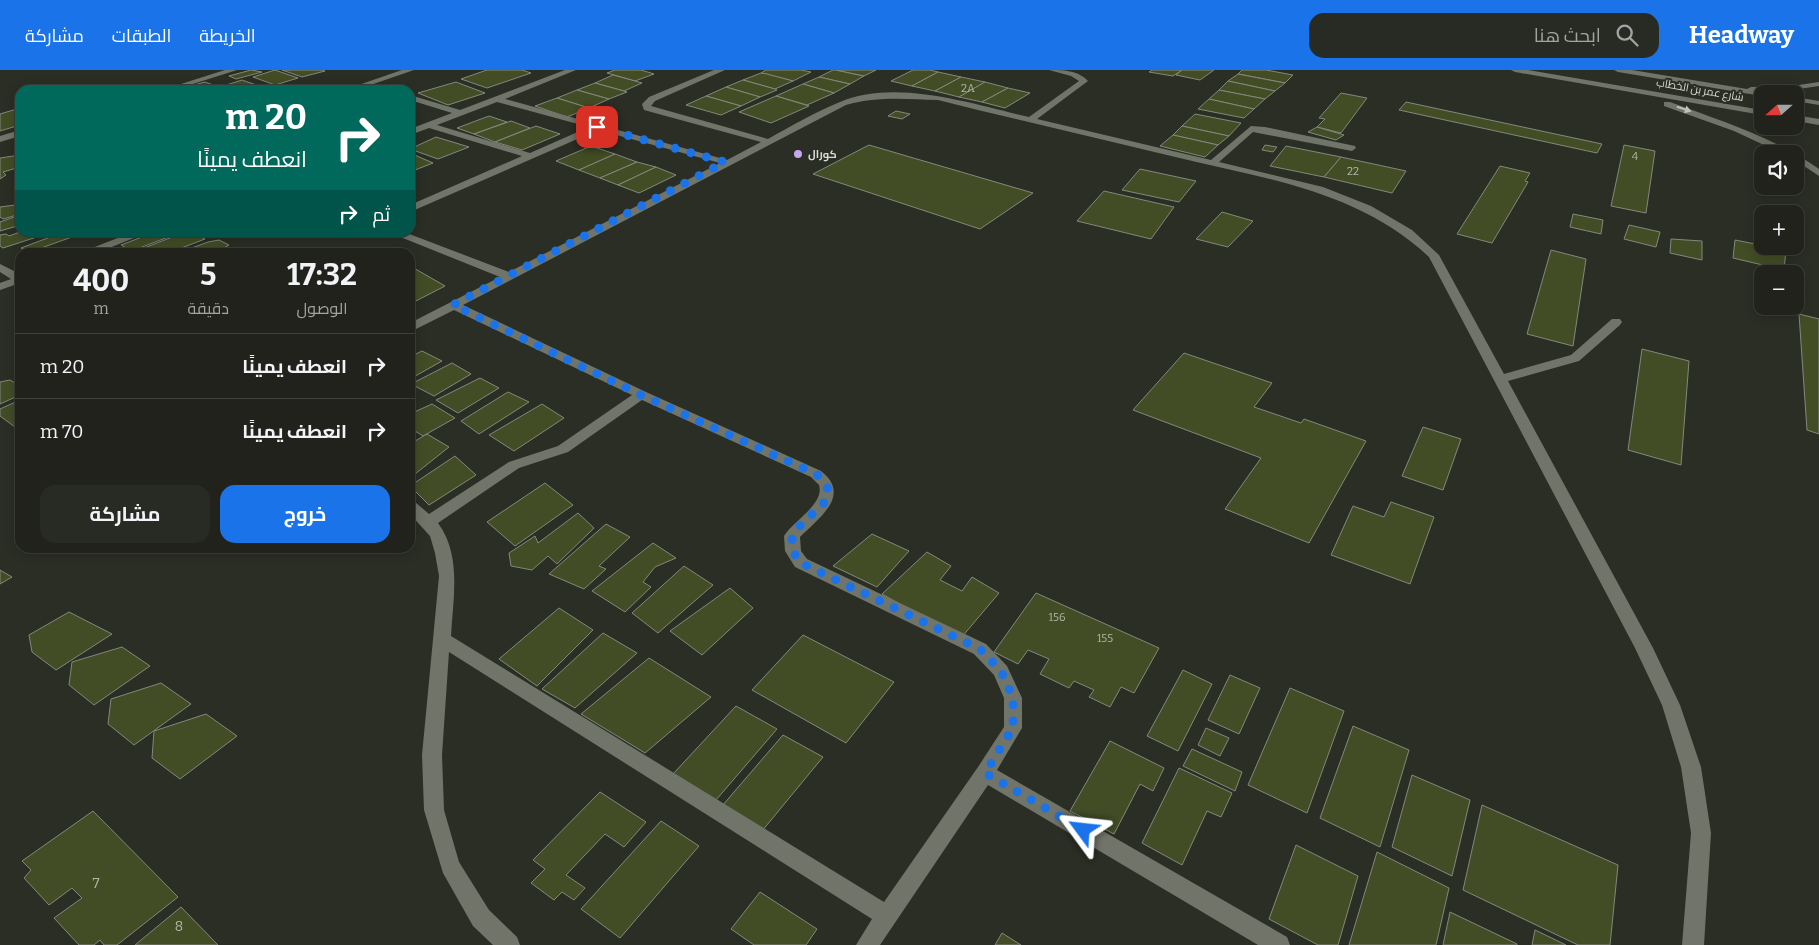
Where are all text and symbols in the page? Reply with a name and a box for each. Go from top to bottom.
search box [1309,13,1659,58]
icon: search [1613,21,1641,49]
text: Headway [1689,21,1794,49]
text: ابحث هنا [1534,24,1601,47]
text: مشاركة [25,25,84,47]
text: الطبقات [112,25,171,47]
text: الخريطة [199,25,256,47]
street label: شارع عمر بن الخطاب [1655,76,1745,105]
house number: 2A [961,82,975,95]
north arrow [1754,85,1804,135]
map controls [1754,85,1804,315]
text: 20 m [225,96,307,138]
icon: right [325,105,390,170]
pin [576,106,618,148]
one-way arrow [1676,106,1691,114]
icon: arrive [583,113,611,141]
button: sound [1754,145,1804,195]
text: انعطف يمينًا [197,146,307,173]
marker: كورال [792,148,804,160]
place label: كورال [808,148,837,162]
house number: 4 [1632,150,1639,163]
house number: 22 [1347,165,1359,178]
icon: right [334,200,362,228]
text: ثم [372,203,390,226]
button: + [1754,205,1804,255]
text: 5 [200,257,216,293]
text: 17:32 [287,257,357,293]
text: 400 [73,263,129,299]
button: − [1754,265,1804,315]
text: m [94,299,109,318]
text: دقيقة [187,299,229,318]
text: الوصول [297,299,348,318]
icon: right [362,352,390,380]
text: 20 m [40,355,84,378]
text: انعطف يمينًا [242,355,347,378]
icon: right [362,417,390,445]
text: 70 m [40,420,83,443]
text: انعطف يمينًا [242,420,347,443]
button: مشاركة [40,485,210,543]
button: خروج [220,485,390,543]
house number: 156 [1049,611,1065,624]
house number: 155 [1097,632,1113,645]
position arrow [1056,803,1108,855]
house number: 7 [92,875,100,892]
house number: 8 [175,918,183,935]

